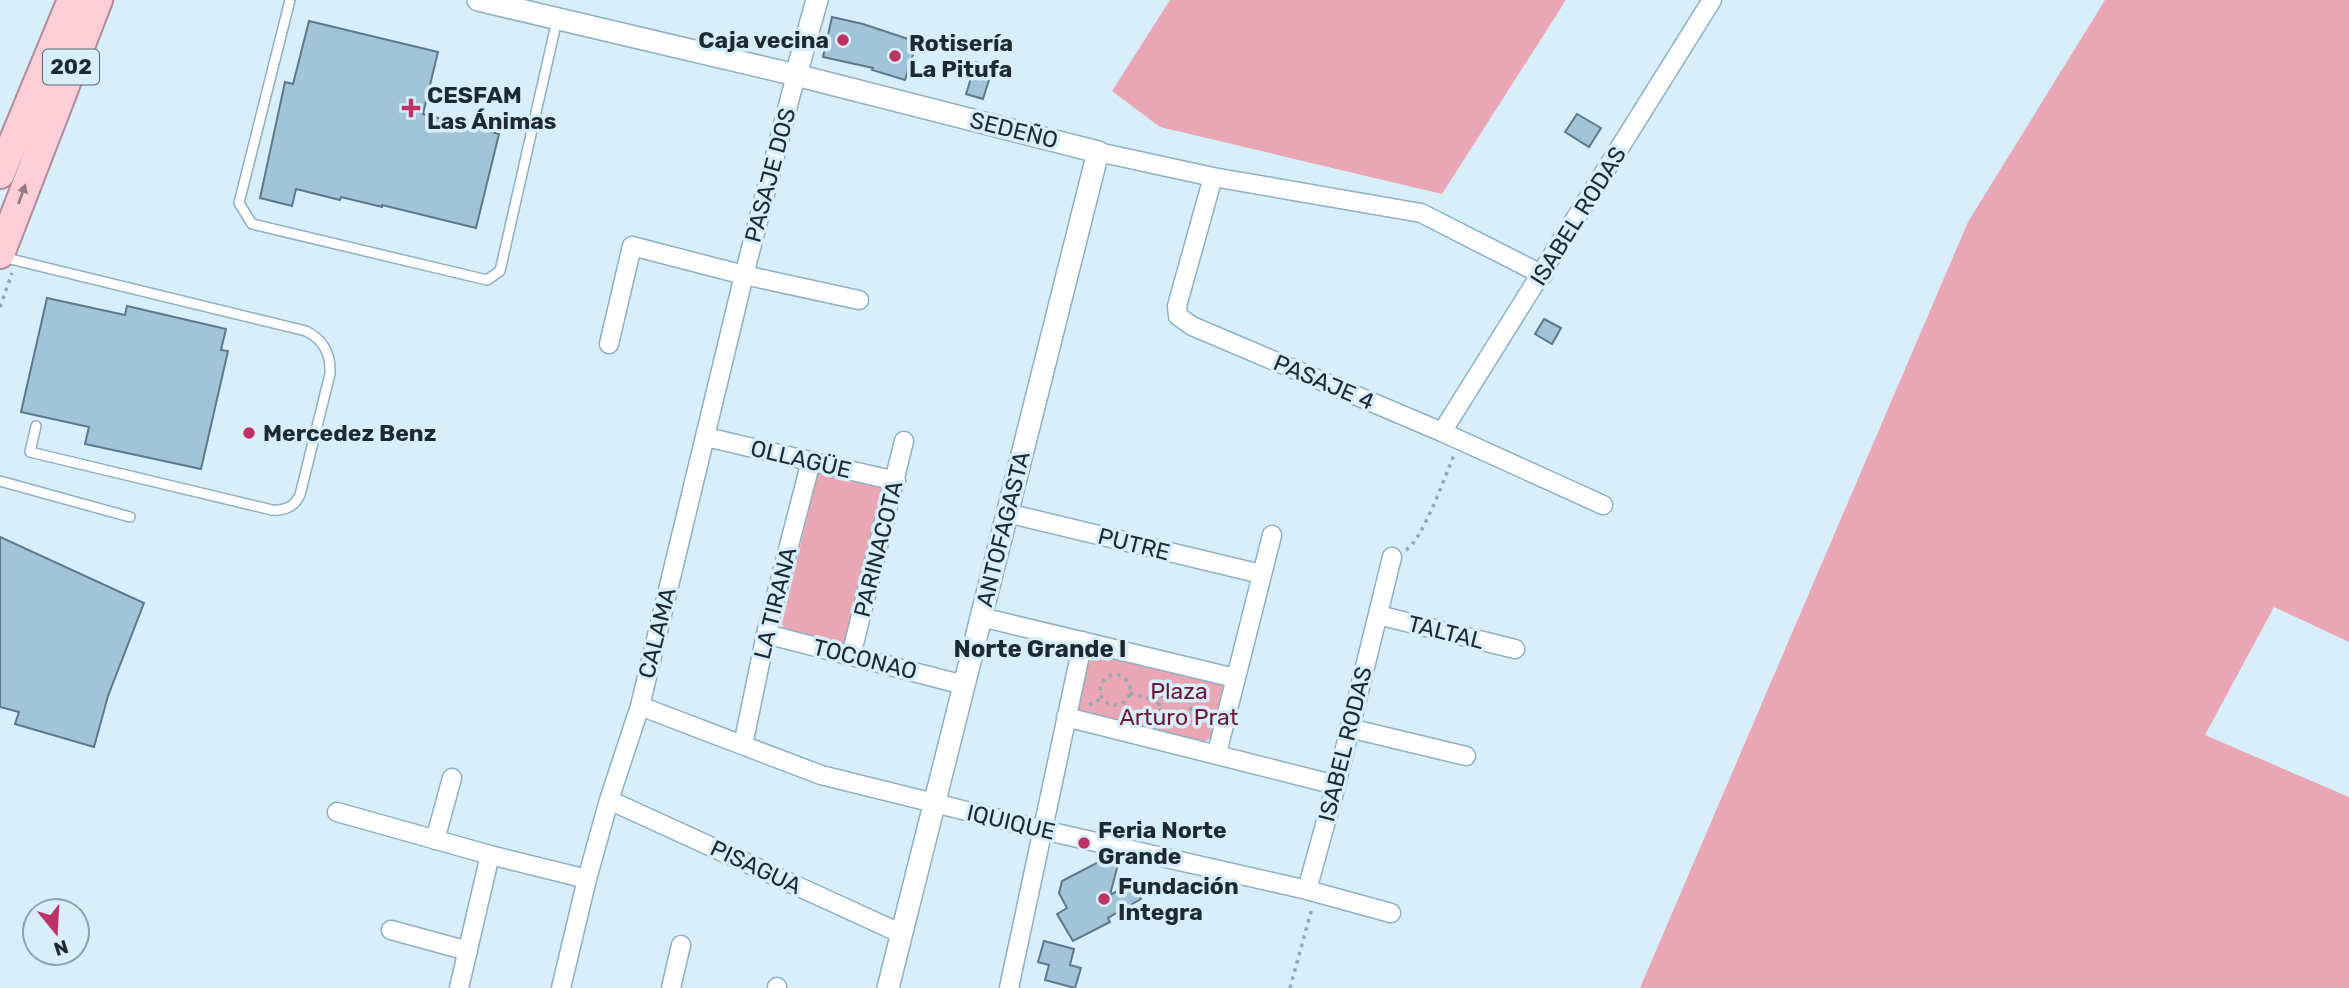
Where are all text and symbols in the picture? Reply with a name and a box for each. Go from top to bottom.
place label: Caja vecina [698,26,829,54]
place label: Rotisería La Pitufa [909,29,1013,83]
marker: Caja vecina [835,32,851,48]
marker: Rotisería La Pitufa [887,48,903,64]
road number: 202 [43,50,99,84]
place label: CESFAM Las Ánimas [427,81,557,135]
marker: CESFAM Las Ánimas [401,98,421,118]
street label: PASAJE DOS [739,105,801,245]
street label: SEDEÑO [967,106,1061,154]
street label: ISABEL RODAS [1524,141,1632,291]
one-way arrow [17,183,28,204]
street label: PASAJE 4 [1269,348,1379,416]
place label: Mercedez Benz [263,419,436,447]
marker: Mercedez Benz [241,425,257,441]
street label: OLLAGÜE [748,434,854,484]
street label: ANTOFAGASTA [970,448,1036,610]
street label: PARINACOTA [848,478,908,620]
street label: PUTRE [1095,522,1173,566]
street label: LA TIRANA [748,544,802,662]
street label: CALAMA [632,585,682,681]
street label: TALTAL [1405,609,1487,655]
street label: TOCONAO [810,633,920,685]
district label: Norte Grande I [953,635,1127,663]
street label: ISABEL RODAS [1312,664,1378,824]
park label: Plaza Arturo Prat [1119,677,1239,731]
street label: IQUIQUE [964,798,1058,846]
place label: Feria Norte Grande [1098,816,1227,870]
street label: PISAGUA [706,834,806,900]
marker: Feria Norte Grande [1076,835,1092,851]
place label: Fundación Integra [1118,872,1239,926]
marker: Fundación Integra [1096,891,1112,907]
north arrow [21,897,91,967]
text: N [51,935,71,961]

